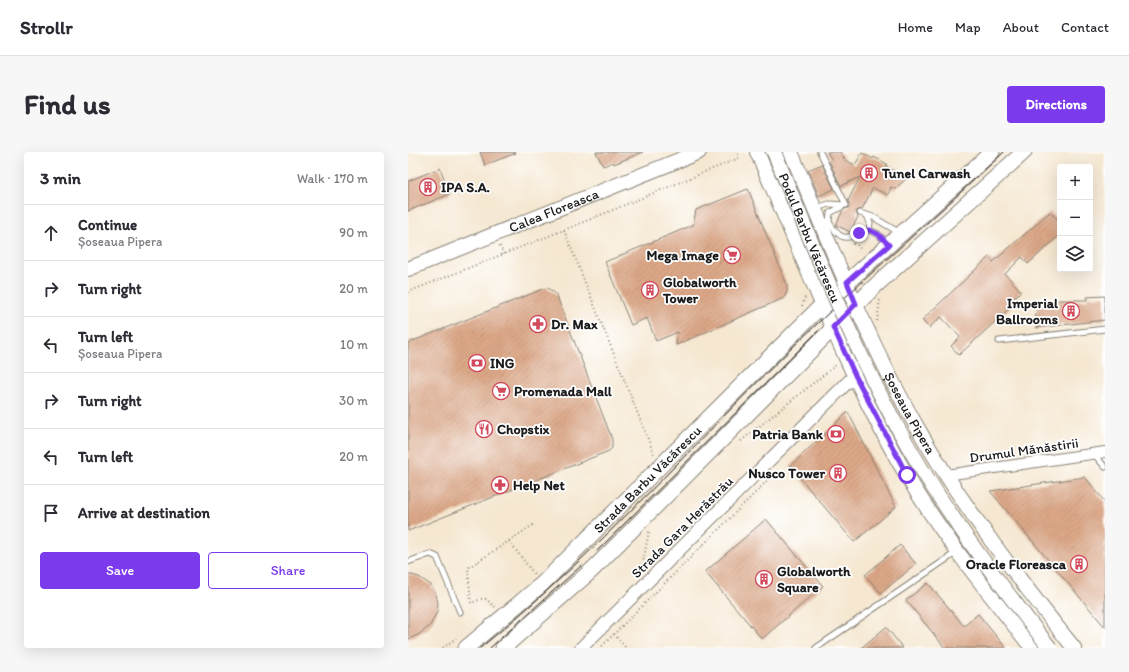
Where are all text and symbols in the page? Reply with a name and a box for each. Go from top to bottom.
text: Strollr [20,16,73,39]
text: Home [898,19,933,36]
text: Map [955,19,981,36]
text: About [1003,19,1039,36]
text: Contact [1061,19,1109,36]
button: Directions [1007,86,1105,123]
text: Find us [24,87,111,121]
building icon: Tunel Carwash [859,163,879,183]
map controls [1057,164,1093,272]
button: + [1057,164,1093,200]
place label: Tunel Carwash [881,165,971,182]
text: 3 min [40,168,81,188]
text: Walk · 170 m [297,171,368,186]
street label: Podul Barbu Văcărescu [775,171,844,306]
building icon: IPA S.A. [418,177,438,197]
place label: IPA S.A. [441,179,490,196]
street label: Calea Floreasca [507,185,602,237]
button: − [1057,200,1093,236]
text: Continue [78,216,137,234]
icon: ahead [40,222,62,244]
route end [850,224,868,242]
text: 90 m [339,225,368,240]
text: Șoseaua Pipera [78,234,162,249]
button: layers [1057,236,1093,272]
supermarket icon: Mega Image [722,245,742,265]
place label: Mega Image [646,247,719,264]
place label: Globalworth Tower [662,274,737,307]
icon: right [40,278,62,300]
text: Turn right [78,280,142,298]
building icon: Globalworth Tower [640,280,660,300]
text: 20 m [339,281,368,296]
place label: Imperial Ballrooms [996,295,1059,328]
building icon: Imperial Ballrooms [1061,301,1081,321]
pharmacy icon: Dr. Max [528,314,548,334]
place label: Dr. Max [551,316,598,333]
text: Turn left [78,328,133,346]
icon: left [40,334,62,356]
text: 10 m [340,337,368,352]
text: Șoseaua Pipera [78,346,162,361]
bank icon: ING [467,353,487,373]
place label: ING [490,355,515,372]
street label: Șoseaua Pipera [880,369,939,457]
supermarket icon: Promenada Mall [491,381,511,401]
place label: Promenada Mall [514,383,613,400]
icon: right [40,390,62,412]
text: Turn right [78,392,142,410]
text: 30 m [339,393,368,408]
restaurant icon: Chopstix [474,419,494,439]
place label: Chopstix [497,421,550,438]
street label: Strada Barbu Văcărescu [590,422,705,537]
bank icon: Patria Bank [826,424,846,444]
place label: Patria Bank [752,426,824,443]
street label: Drumul Mănăstirii [968,434,1080,467]
icon: left [40,446,62,468]
text: Turn left [78,448,133,466]
text: 20 m [339,449,368,464]
building icon: Nusco Tower [828,463,848,483]
place label: Nusco Tower [748,465,825,482]
route start [898,466,916,484]
street label: Strada Gara Herăstrău [628,473,737,582]
pharmacy icon: Help Net [490,475,510,495]
place label: Help Net [513,477,565,494]
icon: arrive [40,502,62,524]
text: Arrive at destination [78,504,210,522]
button: Save [40,552,200,589]
button: Share [208,552,368,589]
building icon: Oracle Floreasca [1069,554,1089,574]
place label: Oracle Floreasca [966,556,1067,573]
place label: Globalworth Square [777,563,851,596]
building icon: Globalworth Square [754,569,774,589]

